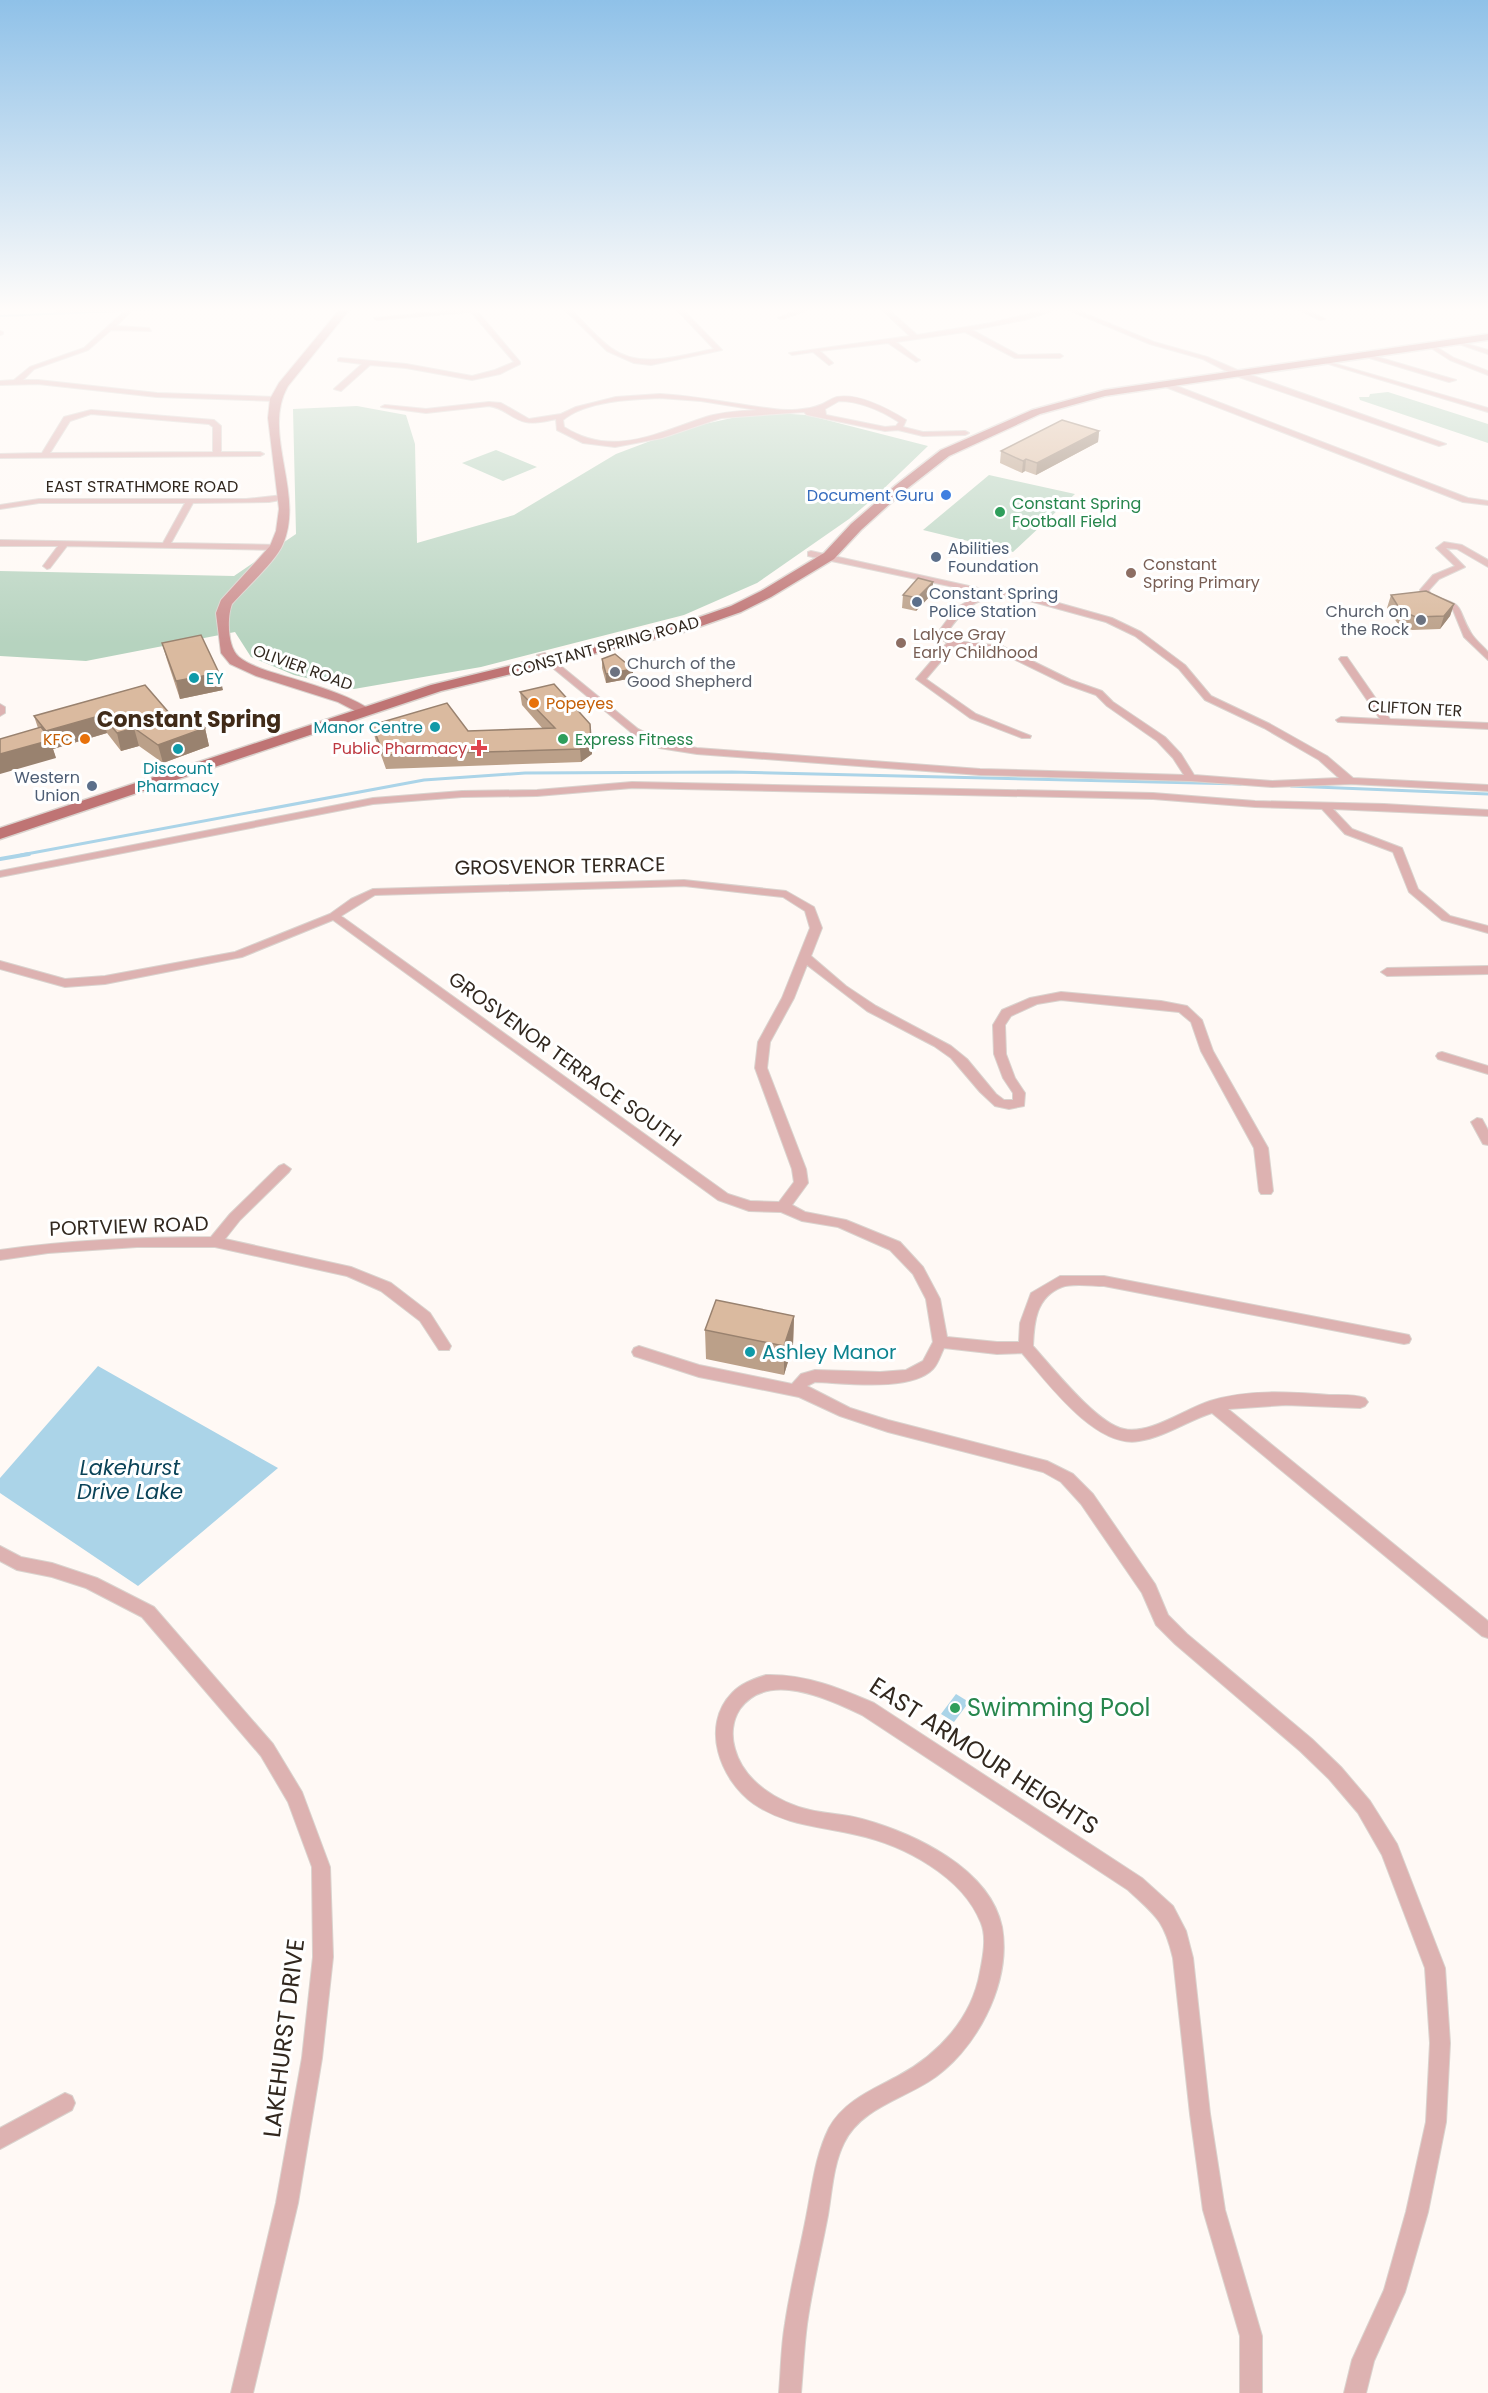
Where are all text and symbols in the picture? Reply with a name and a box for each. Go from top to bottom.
street label: EAST STRATHMORE ROAD [46,475,238,498]
place label: Document Guru [807,484,934,507]
marker: Document Guru [939,488,953,502]
place label: Constant Spring Football Field [1012,492,1141,533]
marker: Constant Spring Football Field [993,505,1007,519]
place label: Abilities Foundation [948,537,1039,578]
marker: Abilities Foundation [929,550,943,564]
place label: Constant Spring Primary [1143,553,1260,594]
marker: Constant Spring Primary [1124,566,1138,580]
place label: Constant Spring Police Station [929,582,1058,623]
marker: Constant Spring Police Station [910,595,924,609]
place label: Church on the Rock [1325,600,1410,641]
street label: CONSTANT SPRING ROAD [509,610,702,683]
marker: Church on the Rock [1414,613,1428,627]
place label: Lalyce Gray Early Childhood [913,623,1038,664]
marker: Lalyce Gray Early Childhood [894,636,908,650]
street label: OLIVIER ROAD [250,639,356,696]
place label: Church of the Good Shepherd [627,652,752,693]
marker: Church of the Good Shepherd [608,665,622,679]
place label: EY [206,667,224,690]
marker: EY [187,671,201,685]
place label: Popeyes [546,692,614,715]
street label: CLIFTON TER [1367,695,1463,722]
marker: Popeyes [527,696,541,710]
district label: Constant Spring [97,704,281,735]
place label: Manor Centre [313,716,423,739]
marker: Manor Centre [428,720,442,734]
place label: KFC [43,728,73,751]
place label: Express Fitness [575,728,693,751]
marker: KFC [78,732,92,746]
marker: Express Fitness [556,732,570,746]
place label: Public Pharmacy [333,737,467,760]
marker: Public Pharmacy [472,741,486,755]
marker: Discount Pharmacy [171,742,185,756]
place label: Discount Pharmacy [137,757,219,798]
place label: Western Union [14,766,80,807]
marker: Western Union [85,779,99,793]
street label: GROSVENOR TERRACE [454,850,666,882]
street label: GROSVENOR TERRACE SOUTH [443,965,687,1153]
street label: PORTVIEW ROAD [49,1209,209,1243]
place label: Ashley Manor [762,1338,896,1366]
marker: Ashley Manor [743,1345,757,1359]
water label: Lakehurst Drive Lake [77,1453,183,1506]
street label: EAST ARMOUR HEIGHTS [863,1669,1105,1842]
place label: Swimming Pool [967,1691,1151,1724]
marker: Swimming Pool [948,1701,962,1715]
street label: LAKEHURST DRIVE [255,1937,312,2139]

